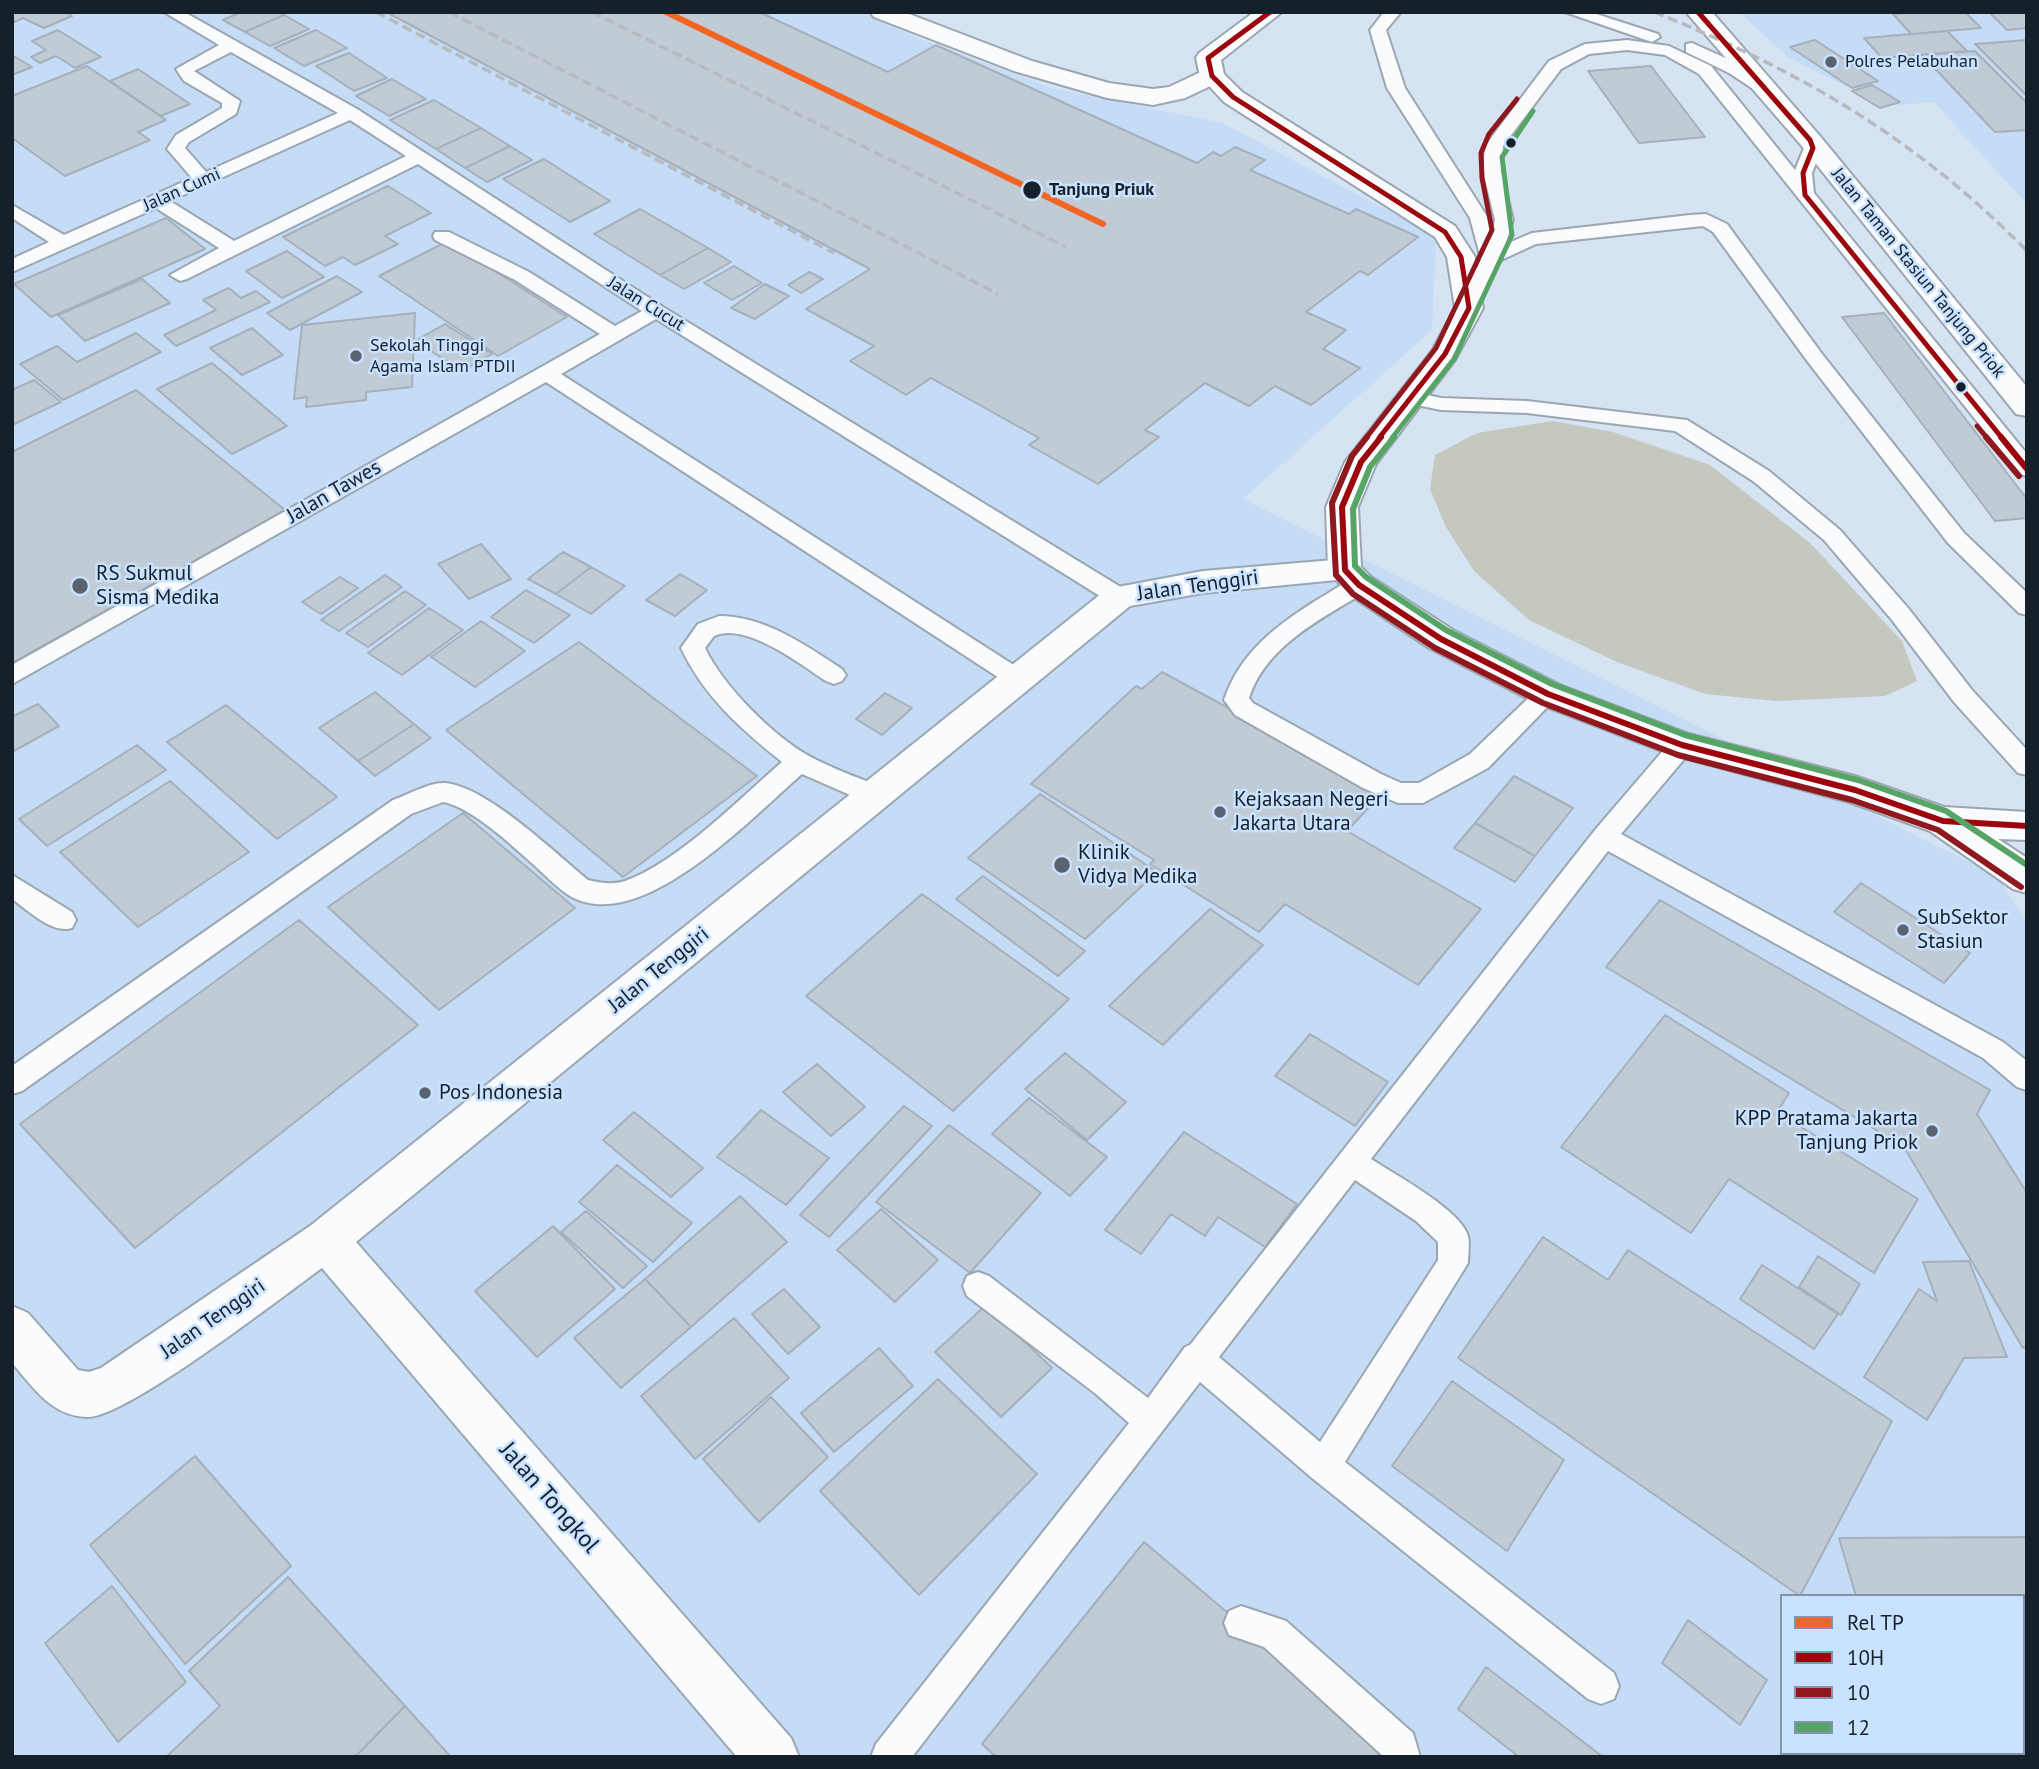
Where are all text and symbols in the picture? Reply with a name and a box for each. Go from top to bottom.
place label: Polres Pelabuhan [1845,51,1978,73]
marker: Polres Pelabuhan [1823,54,1839,70]
unlabelled marker [1504,136,1518,150]
street label: Jalan Cumi [140,163,224,217]
street label: Jalan Taman Stasiun Tanjung Priok [1827,164,2009,382]
marker: Tanjung Priuk [1021,179,1043,201]
place label: Tanjung Priuk [1049,179,1154,201]
street label: Jalan Cucut [604,272,688,336]
place label: Sekolah Tinggi Agama Islam PTDII [370,335,516,378]
marker: Sekolah Tinggi Agama Islam PTDII [348,348,364,364]
unlabelled marker [1954,380,1968,394]
street label: Jalan Tawes [282,455,386,529]
place label: RS Sukmul Sisma Medika [96,561,219,611]
street label: Jalan Tenggiri [1136,565,1260,607]
marker: RS Sukmul Sisma Medika [70,576,90,596]
place label: Kejaksaan Negeri Jakarta Utara [1234,787,1389,837]
marker: Kejaksaan Negeri Jakarta Utara [1212,804,1228,820]
place label: Klinik Vidya Medika [1078,840,1197,890]
marker: Klinik Vidya Medika [1052,855,1072,875]
place label: SubSektor Stasiun [1917,905,2008,955]
street label: Jalan Tenggiri [604,922,714,1018]
marker: SubSektor Stasiun [1895,922,1911,938]
place label: Pos Indonesia [439,1080,563,1106]
marker: Pos Indonesia [417,1085,433,1101]
place label: KPP Pratama Jakarta Tanjung Priok [1735,1106,1918,1156]
marker: KPP Pratama Jakarta Tanjung Priok [1924,1123,1940,1139]
street label: Jalan Tenggiri [156,1274,270,1364]
street label: Jalan Tongkol [493,1437,605,1559]
legend [1780,1594,2025,1755]
text: Rel TP [1847,1609,1904,1636]
text: 10H [1847,1644,1884,1671]
text: 10 [1847,1679,1870,1706]
text: 12 [1847,1714,1870,1741]

